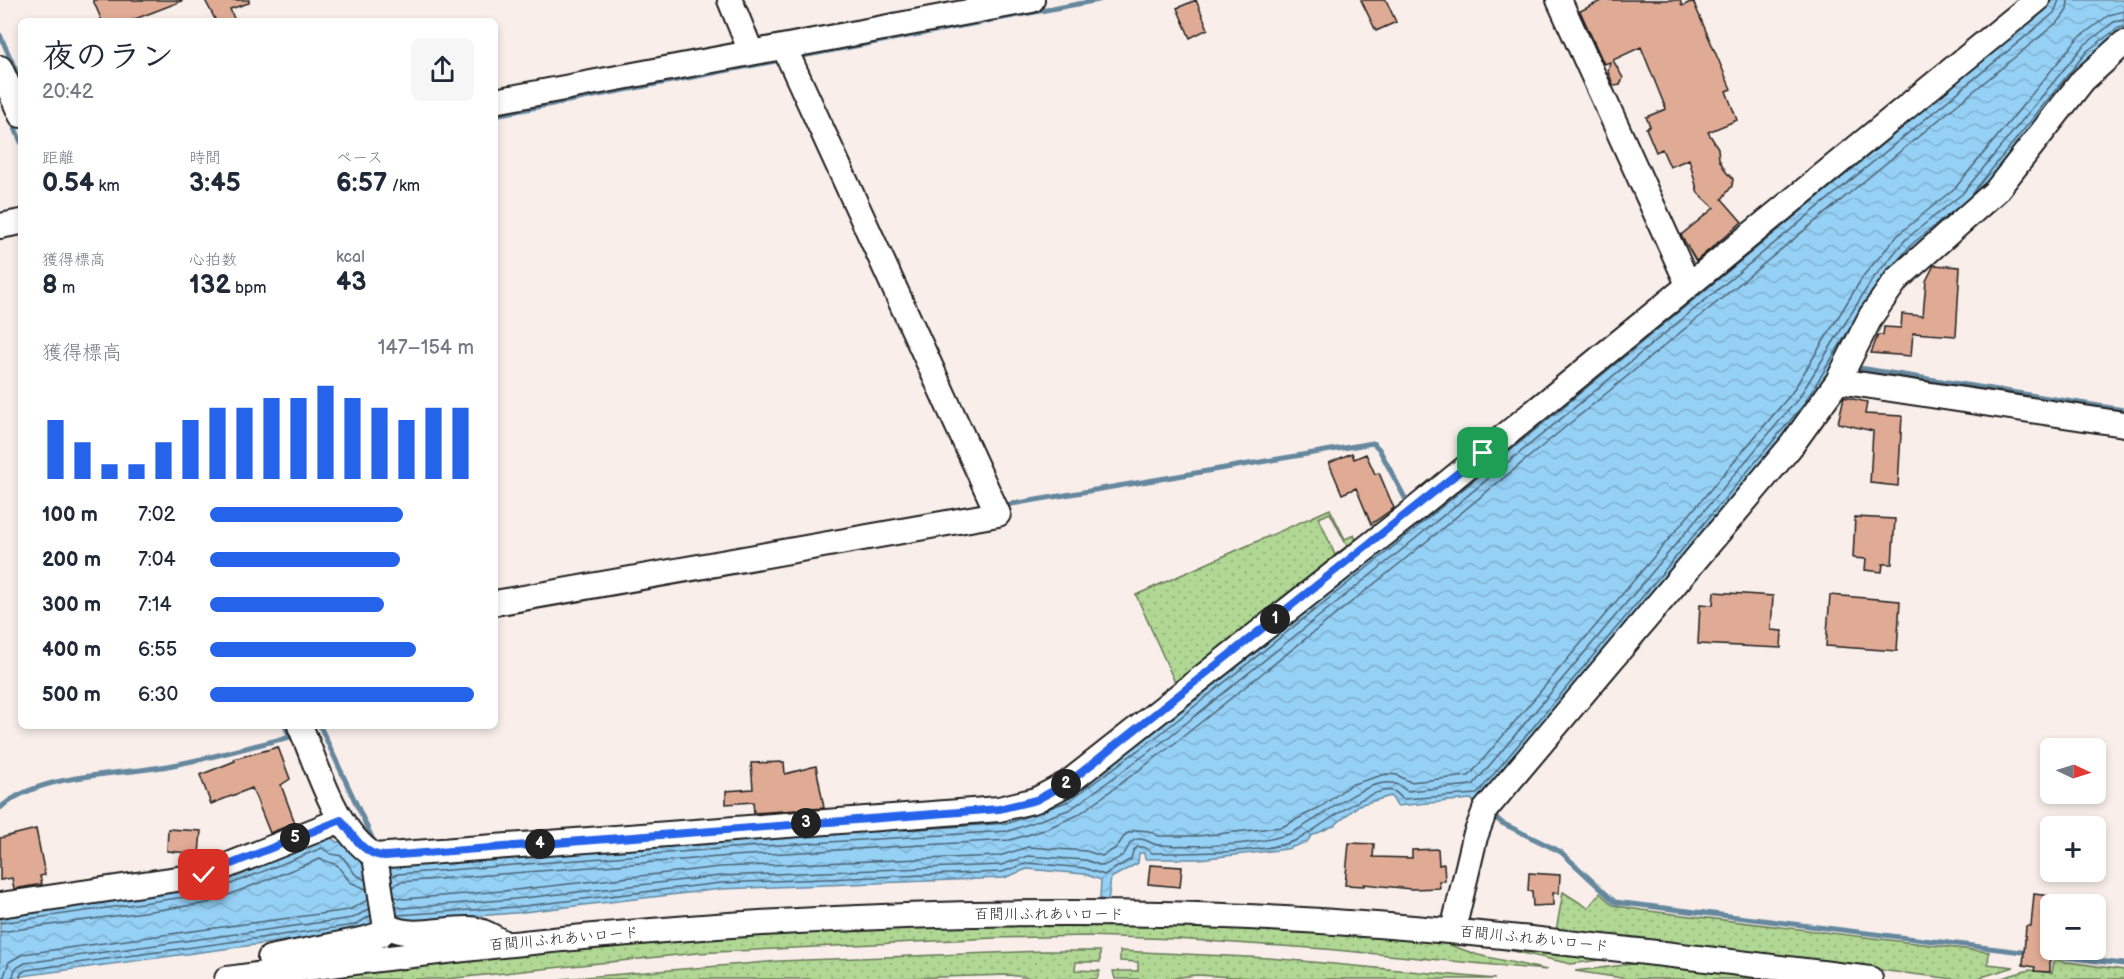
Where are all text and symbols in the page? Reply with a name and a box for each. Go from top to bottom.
text: 夜のラン [42,37,174,77]
button: share [411,38,474,101]
text: 20:42 [42,80,94,104]
text: 距離 [42,149,74,168]
text: 時間 [189,149,221,168]
text: ペース [336,149,383,168]
text: 0.54 [42,168,94,199]
text: 3:45 [189,168,241,199]
text: 6:57 [336,168,387,199]
text: km [94,177,120,196]
text: /km [387,177,420,196]
text: kcal [336,248,365,267]
text: 獲得標高 [42,251,106,270]
text: 心拍数 [189,251,237,270]
text: 43 [336,267,367,298]
text: 8 [42,270,58,301]
text: 132 [189,270,231,301]
text: m [58,279,75,298]
text: bpm [231,279,267,298]
text: 147–154 m [378,336,474,360]
text: 獲得標高 [42,341,122,365]
pin [1457,427,1508,478]
icon: arrive [1466,436,1499,469]
text: 100 m [42,503,98,527]
text: 7:02 [138,503,175,527]
text: 200 m [42,548,101,572]
text: 7:04 [138,548,176,572]
text: 300 m [42,593,101,617]
text: 7:14 [138,593,172,617]
pin: 1 [1260,604,1290,634]
text: 1 [1272,609,1278,628]
text: 400 m [42,638,101,662]
text: 6:55 [138,638,177,662]
text: 500 m [42,683,101,707]
text: 6:30 [138,683,178,707]
north arrow [2040,738,2106,804]
map controls [2040,738,2106,960]
pin: 2 [1051,769,1081,799]
text: 2 [1061,774,1071,793]
pin: 3 [791,808,821,838]
text: 3 [801,813,811,832]
button: + [2040,816,2106,882]
pin: 5 [280,823,310,853]
text: 5 [290,828,300,847]
pin: 4 [525,829,555,859]
text: 4 [535,834,545,853]
pin [178,849,229,900]
icon: check [187,858,220,891]
button: − [2040,894,2106,960]
street label: 百間川ふれあいロード [974,905,1124,924]
street label: 百間川ふれあいロード [1458,922,1610,956]
street label: 百間川ふれあいロード [488,923,640,955]

